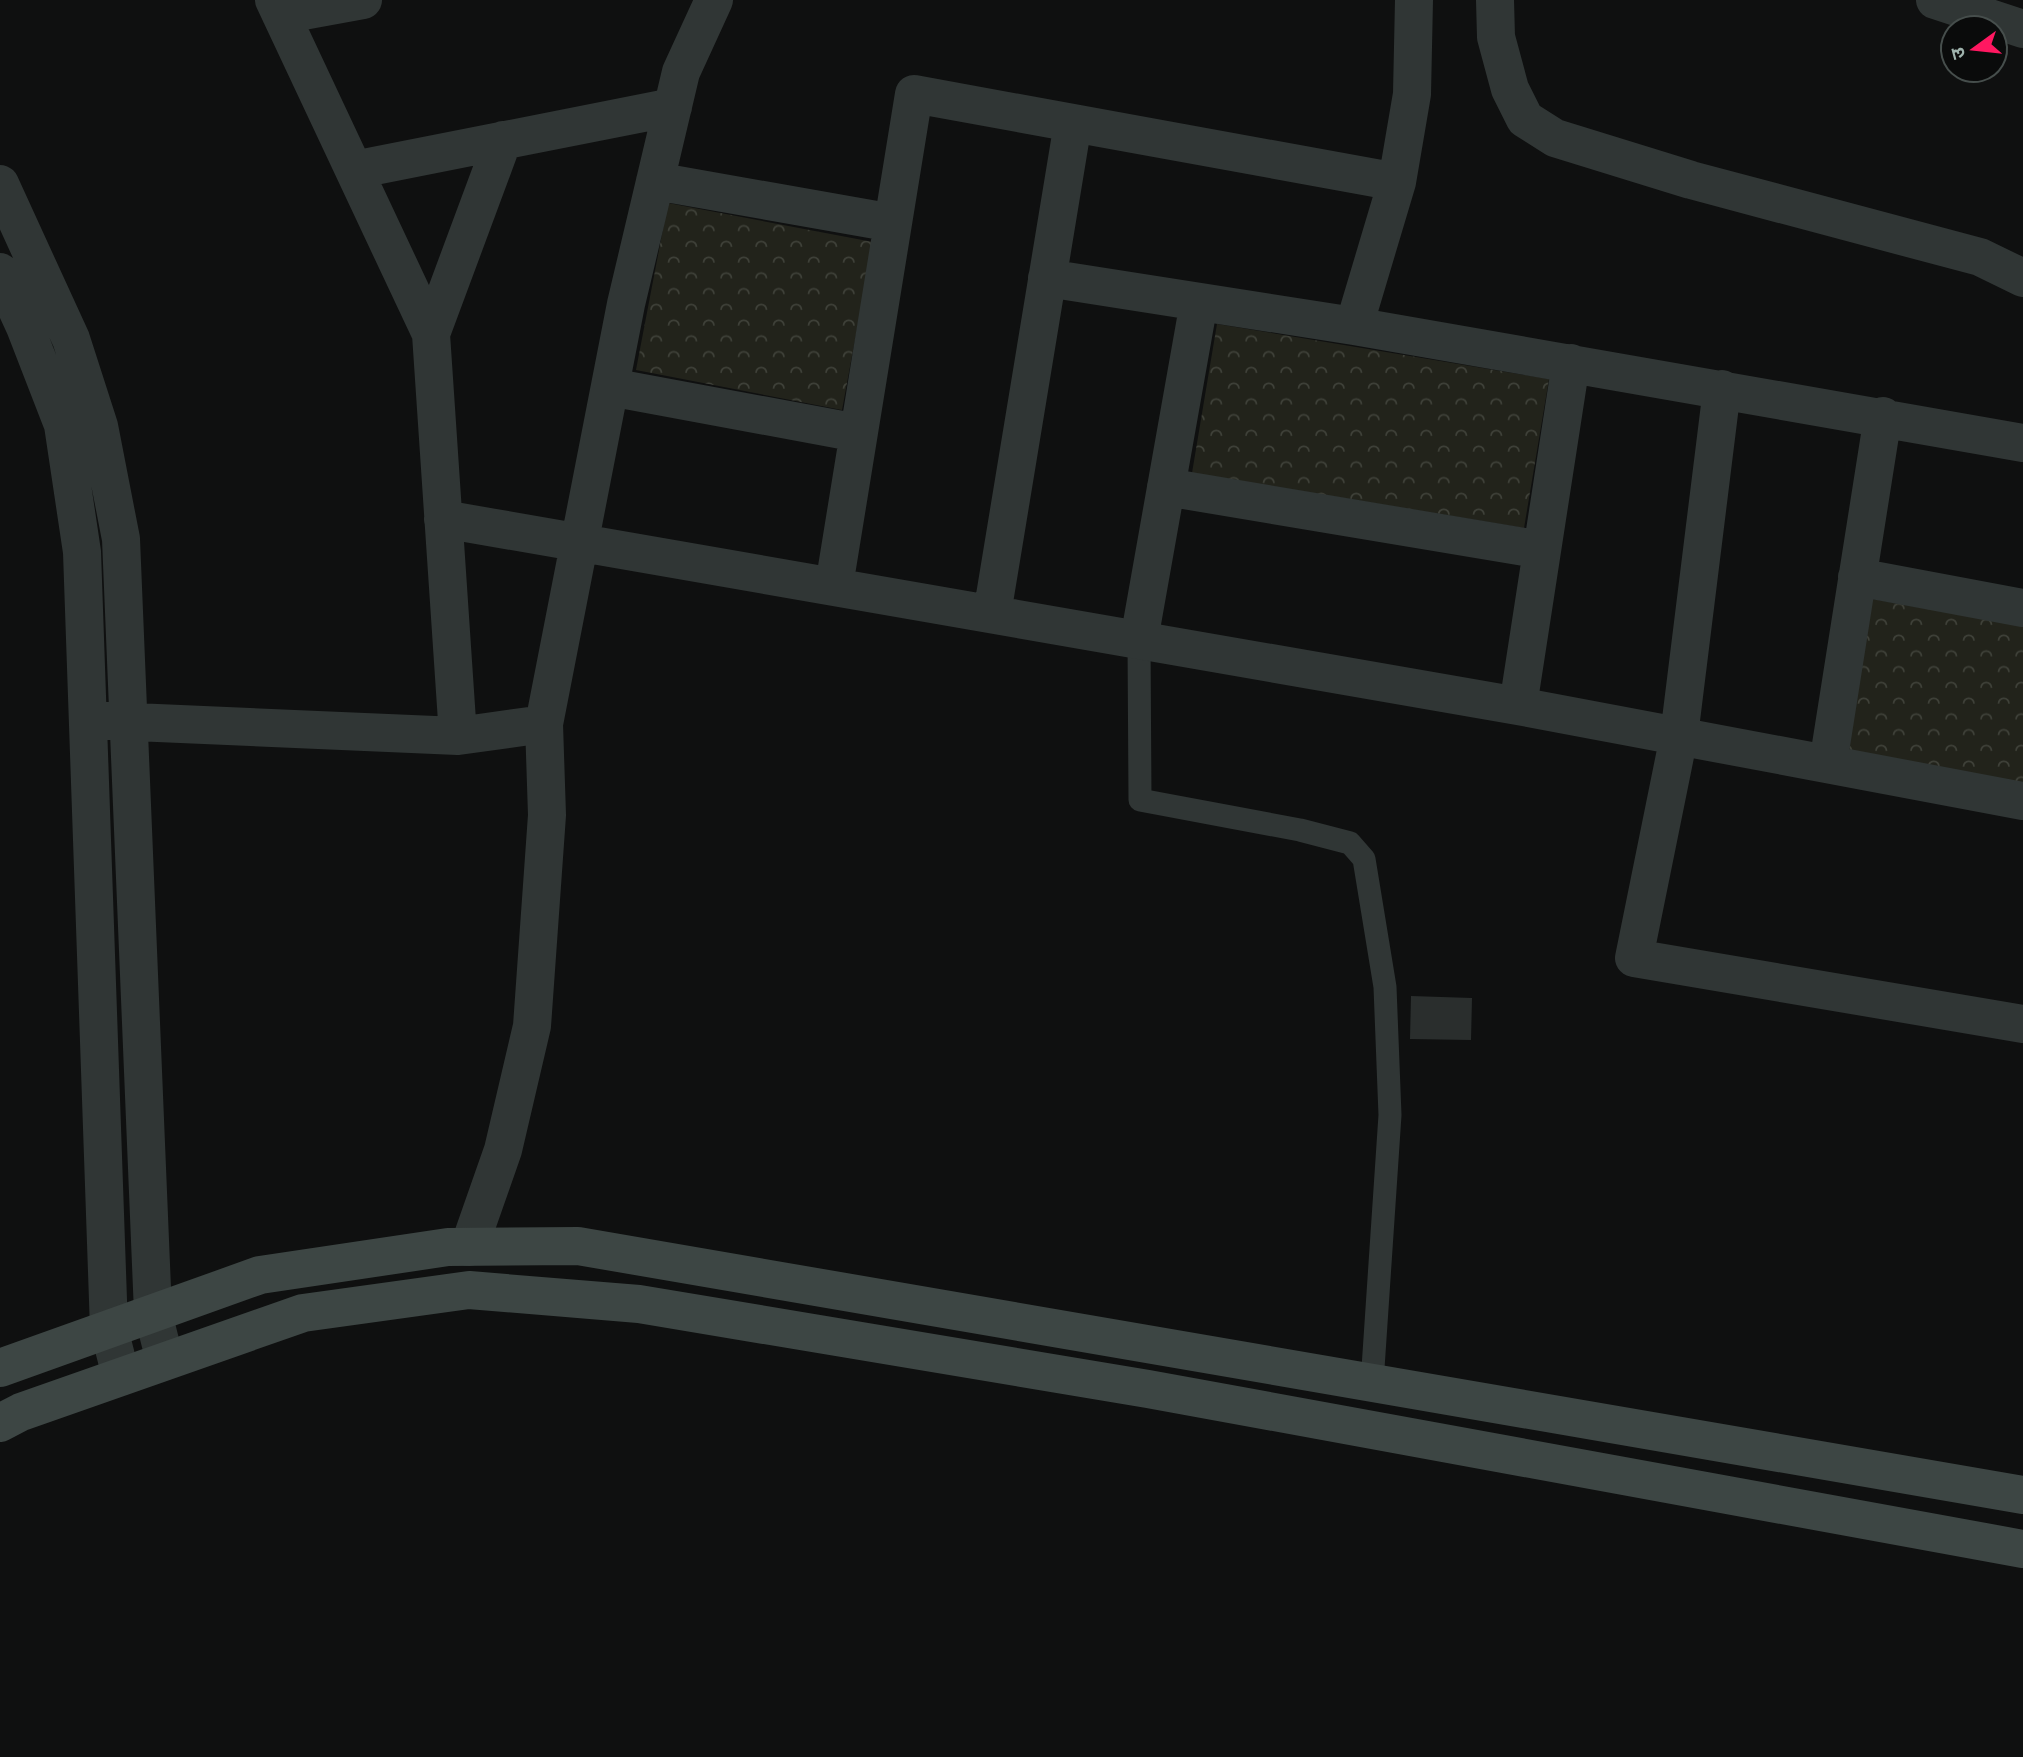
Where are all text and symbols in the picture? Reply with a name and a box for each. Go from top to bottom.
north arrow [1939,14,2009,84]
text: उ [1944,44,1971,62]

